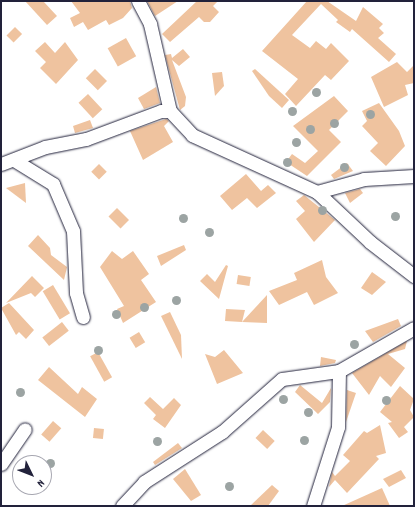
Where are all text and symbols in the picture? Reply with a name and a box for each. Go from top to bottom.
north arrow [12,455,52,495]
text: N [32,475,48,490]

